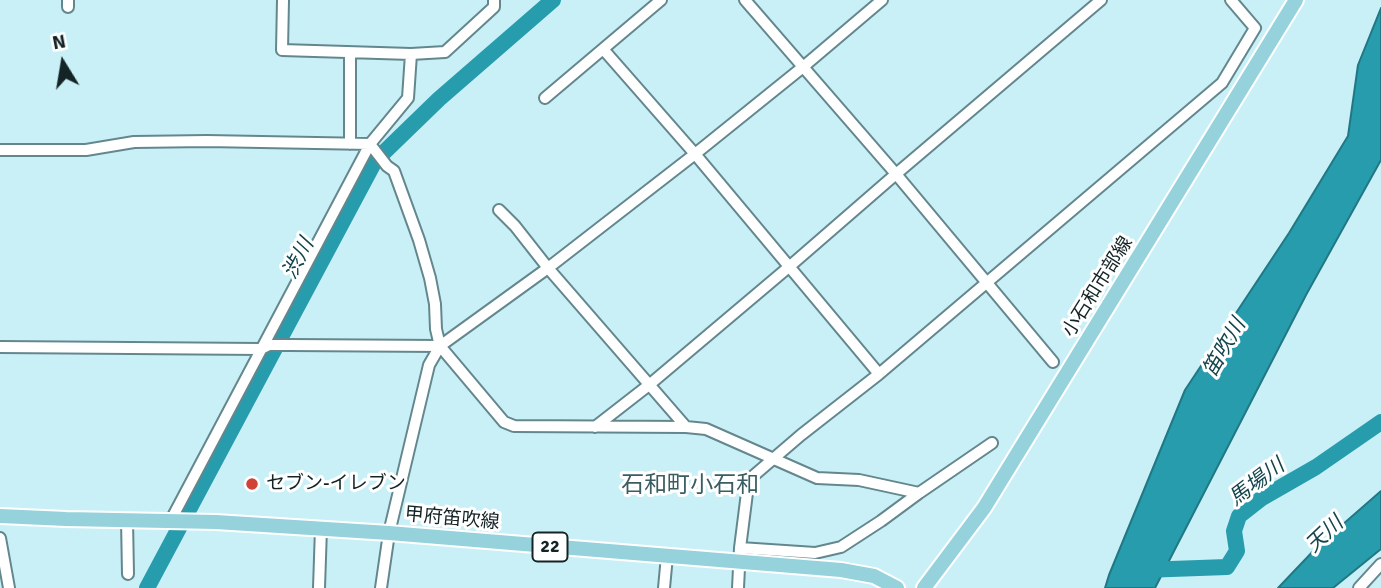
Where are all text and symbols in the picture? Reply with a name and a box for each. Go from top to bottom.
north arrow [28,28,98,98]
text: N [50,29,68,55]
street label: 小石和市部線 [1058,233,1138,341]
water label: 渋川 [278,235,320,283]
water label: 笛吹川 [1198,314,1252,382]
water label: 馬場川 [1224,454,1290,512]
district label: 石和町小石和 [621,472,759,500]
place label: セブン-イレブン [266,473,406,495]
marker: セブン-イレブン [244,476,260,492]
street label: 甲府笛吹線 [404,504,500,534]
water label: 天川 [1301,511,1349,559]
road number: 22 [532,532,568,562]

